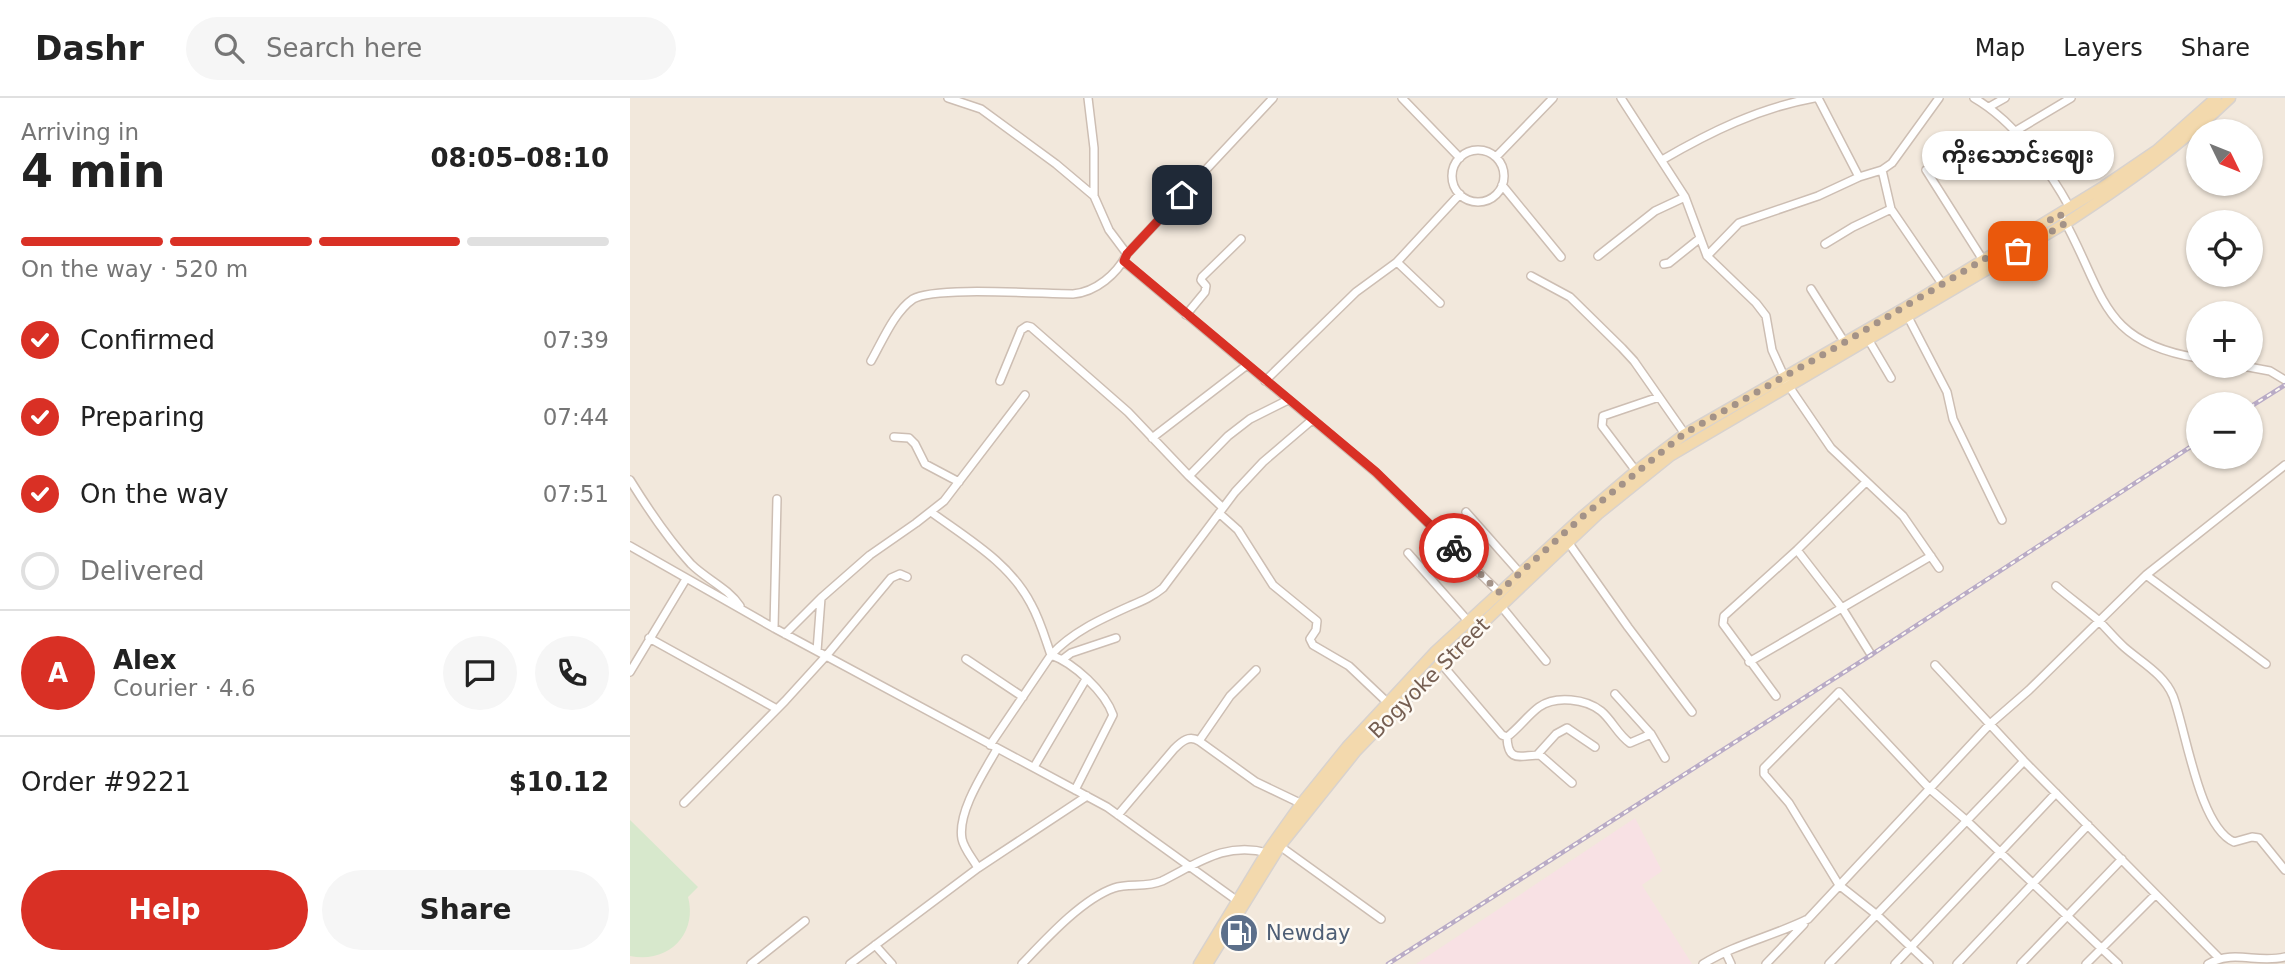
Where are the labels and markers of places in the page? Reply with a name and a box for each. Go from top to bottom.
callout: ကိုးသောင်းဈေး [1922,132,2114,181]
pin [1152,165,1212,225]
pin [1988,221,2048,281]
fuel station icon: Newday [1218,912,1260,954]
place label: Newday [1266,921,1350,945]

